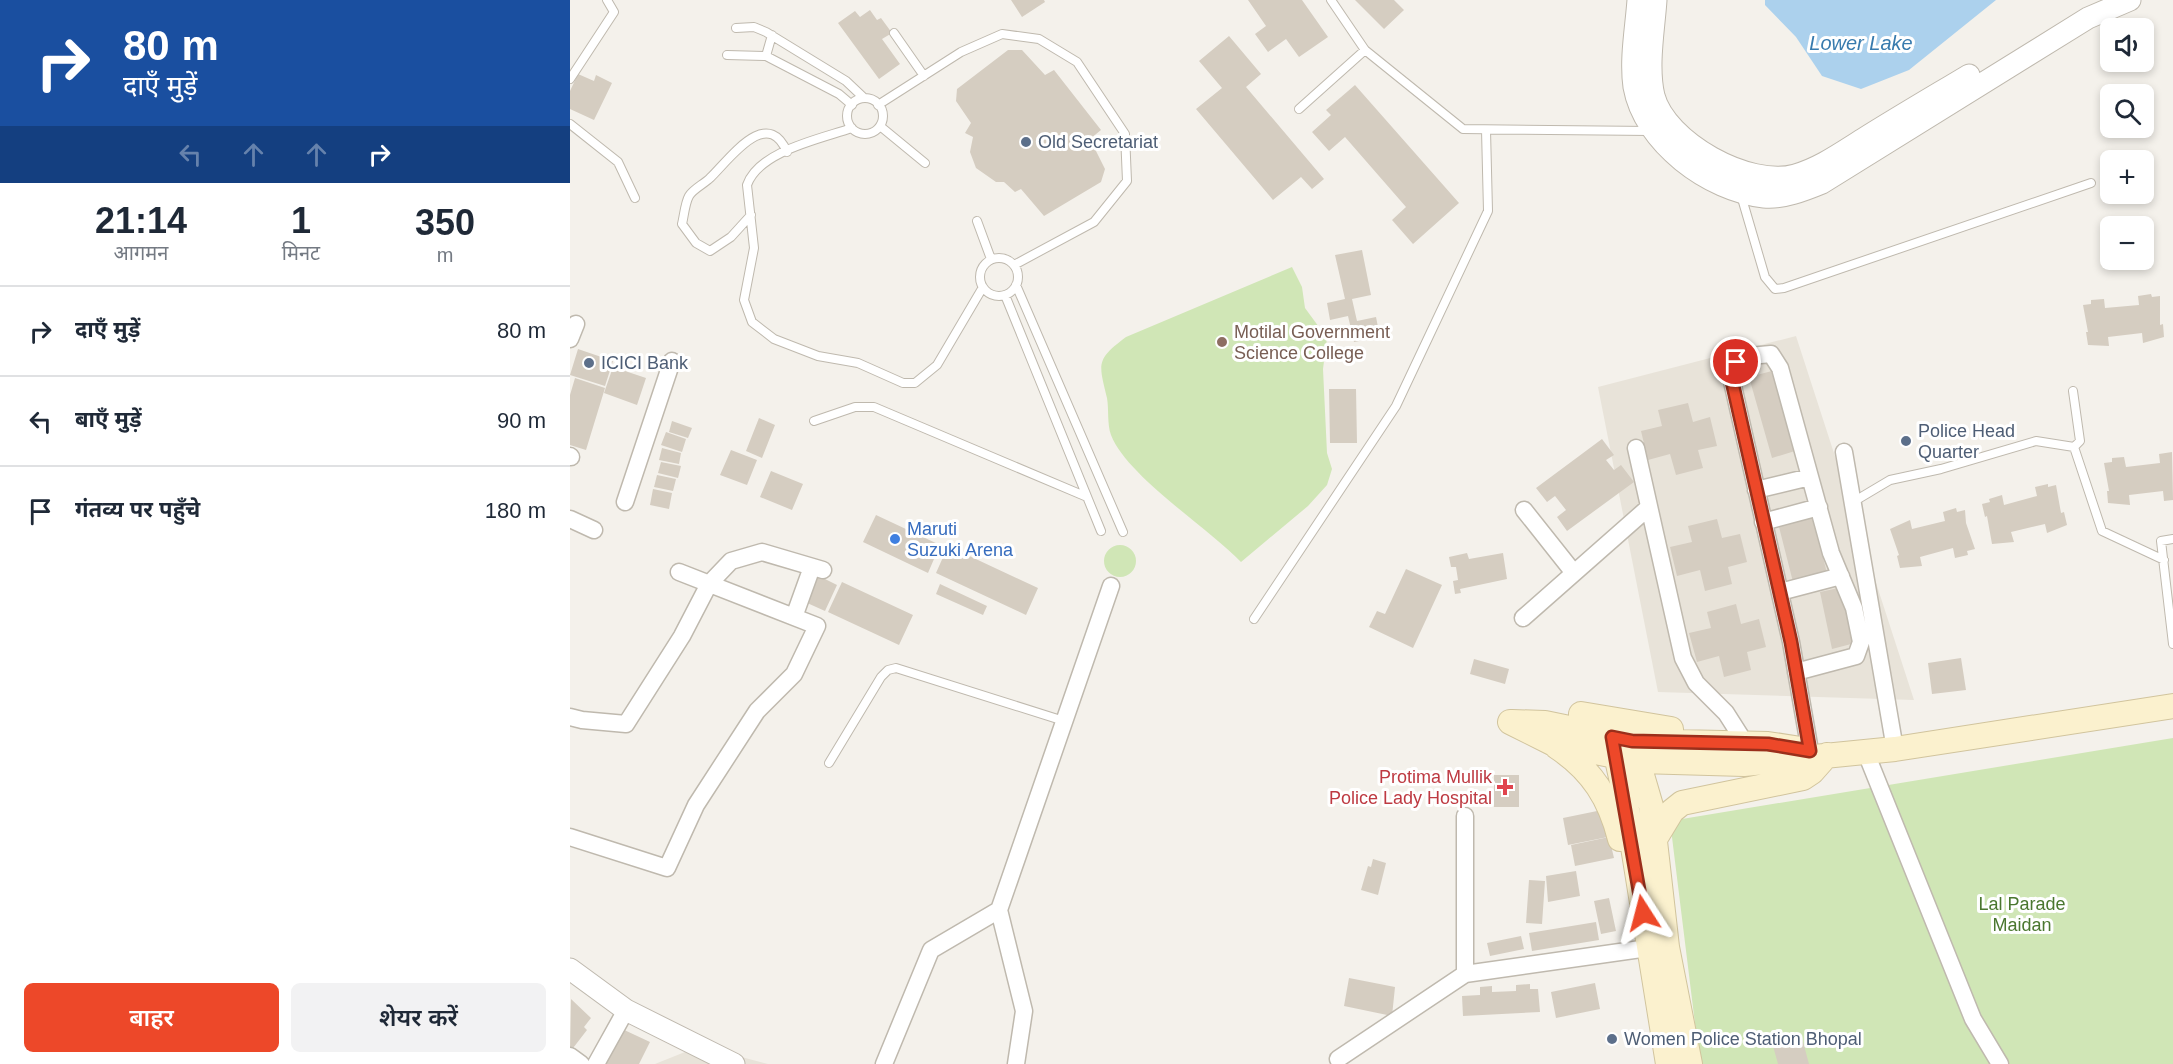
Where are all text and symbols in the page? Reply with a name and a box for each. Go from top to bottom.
map controls [2100,18,2154,270]
button: sound [2100,18,2154,72]
text: 80 m [123,22,219,69]
icon: right [24,24,102,102]
water label: Lower Lake [1809,32,1913,54]
text: दाएँ मुड़ें [123,71,197,101]
button: search [2100,84,2154,138]
place label: Old Secretariat [1038,132,1158,152]
marker: Old Secretariat [1019,135,1033,149]
icon: left [174,138,207,171]
icon: ahead [237,138,270,171]
icon: ahead [300,138,333,171]
icon: right [363,138,396,171]
button: + [2100,150,2154,204]
text: 21:14 [95,200,187,241]
text: 1 [291,200,311,241]
text: 350 [415,202,475,243]
button: − [2100,216,2154,270]
text: आगमन [114,242,168,264]
text: मिनट [282,242,320,264]
text: m [437,244,453,266]
icon: right [24,315,57,348]
text: दाएँ मुड़ें [75,317,140,342]
text: 80 m [497,318,546,343]
place label: Motilal Government Science College [1234,322,1390,363]
marker: Motilal Government Science College [1215,335,1229,349]
pin [1710,336,1761,387]
icon: arrive [1719,345,1752,378]
place label: ICICI Bank [601,353,689,373]
marker: ICICI Bank [582,356,596,370]
icon: left [24,405,57,438]
text: बाएँ मुड़ें [75,407,141,432]
text: 90 m [497,408,546,433]
place label: Police Head Quarter [1918,421,2015,462]
marker: Police Head Quarter [1899,434,1913,448]
icon: arrive [24,495,57,528]
text: गंतव्य पर पहुँचे [75,497,200,522]
text: 180 m [485,498,546,523]
place label: Maruti Suzuki Arena [907,519,1014,560]
marker: Maruti Suzuki Arena [888,532,902,546]
place label: Protima Mullik Police Lady Hospital [1329,767,1493,808]
marker: Protima Mullik Police Lady Hospital [1496,778,1514,796]
position arrow [1611,881,1675,945]
park label: Lal Parade Maidan [1978,894,2066,935]
button: बाहर [24,983,279,1052]
button: शेयर करें [291,983,546,1052]
place label: Women Police Station Bhopal [1624,1029,1862,1049]
marker: Women Police Station Bhopal [1605,1032,1619,1046]

